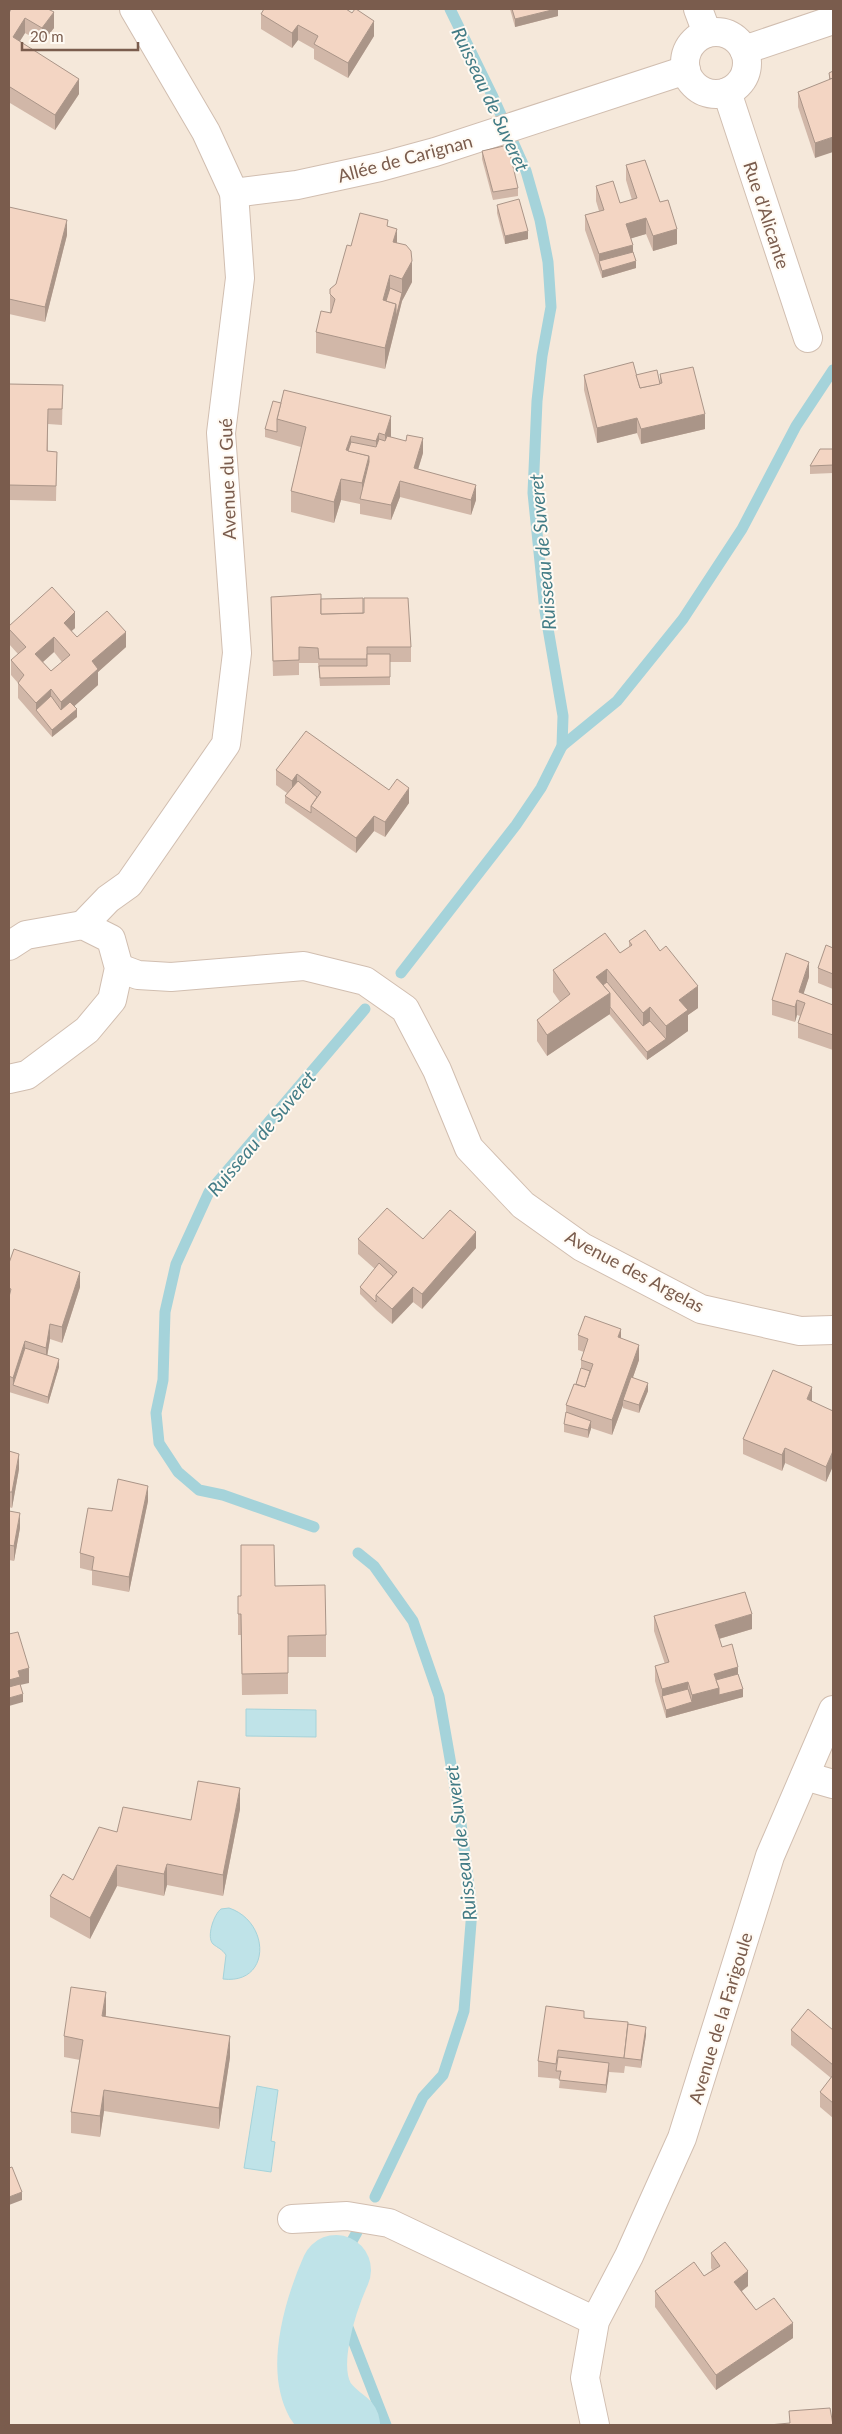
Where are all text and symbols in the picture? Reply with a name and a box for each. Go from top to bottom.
scale bar [22,20,139,52]
water label: Ruisseau de Suveret [447,23,535,175]
text: 20 m [30,27,64,45]
street label: Allée de Carignan [335,129,475,187]
street label: Rue d'Alicante [739,158,795,272]
street label: Avenue du Gué [214,418,240,540]
water label: Ruisseau de Suveret [524,473,560,631]
water label: Ruisseau de Suveret [202,1065,320,1200]
street label: Avenue des Argelas [562,1225,708,1317]
water label: Ruisseau de Suveret [439,1764,481,1922]
street label: Avenue de la Farigoule [683,1930,757,2106]

